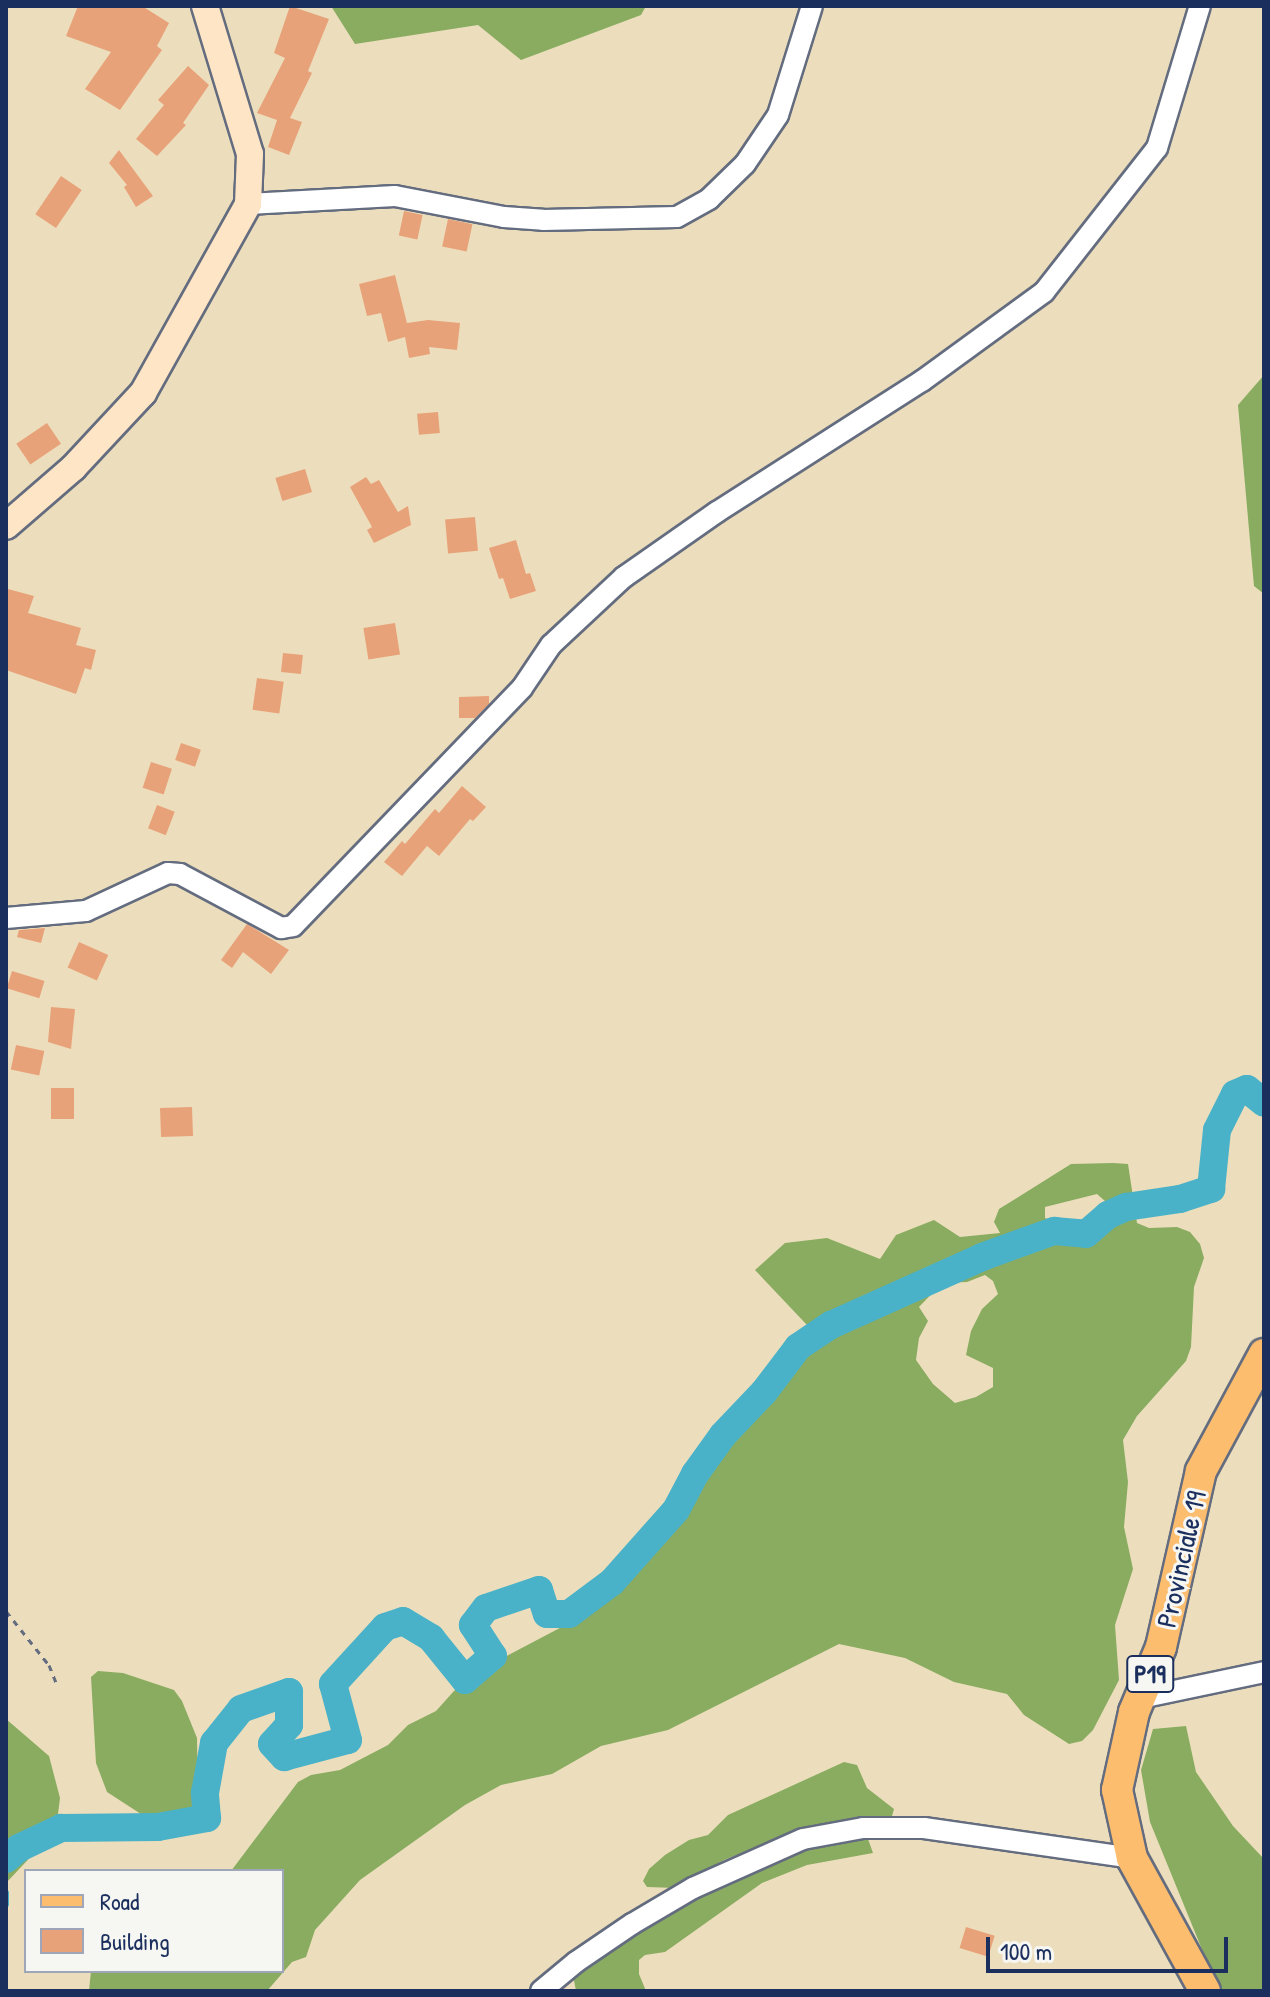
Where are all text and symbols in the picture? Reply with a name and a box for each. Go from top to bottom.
street label: Provinciale 19 [1149,1487,1213,1631]
road number: P19 [1126,1652,1174,1696]
legend [24,1869,284,1973]
text: Road [100,1885,139,1917]
scale bar [990,1921,1232,1971]
text: Building [100,1925,170,1957]
text: 100 m [1000,1935,1052,1967]

